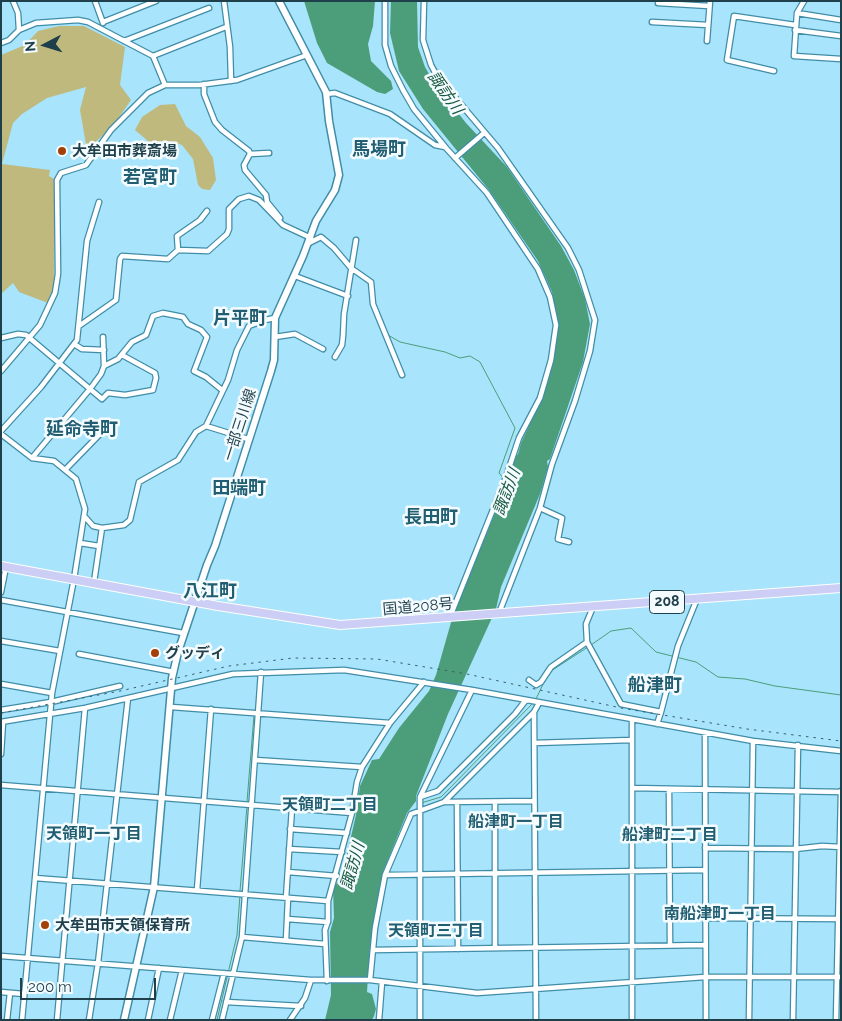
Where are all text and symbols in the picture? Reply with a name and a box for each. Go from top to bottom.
north arrow [20,20,70,70]
text: N [22,40,38,52]
water label: 諏訪川 [423,68,467,118]
district label: 馬場町 [352,139,406,161]
place label: 大牟田市葬斎場 [72,142,177,160]
marker: 大牟田市葬斎場 [56,145,68,157]
district label: 若宮町 [123,167,177,189]
district label: 片平町 [213,308,267,330]
street label: 一部三川線 [220,387,260,463]
district label: 延命寺町 [46,419,118,441]
water label: 諏訪川 [489,466,525,518]
district label: 田端町 [212,478,266,500]
district label: 長田町 [404,507,458,529]
district label: 八江町 [183,581,237,603]
road number: 208 [650,590,684,614]
street label: 国道208号 [382,595,454,619]
place label: グッディ [165,644,225,662]
marker: グッディ [149,647,161,659]
district label: 船津町 [628,675,682,697]
district label: 天領町二丁目 [282,795,378,815]
district label: 船津町一丁目 [468,812,564,832]
district label: 天領町一丁目 [46,824,142,844]
district label: 船津町二丁目 [622,825,718,845]
water label: 諏訪川 [337,840,369,892]
district label: 南船津町一丁目 [664,904,776,924]
place label: 大牟田市天領保育所 [55,916,190,934]
marker: 大牟田市天領保育所 [39,919,51,931]
district label: 天領町三丁目 [388,921,484,941]
scale bar [22,968,159,1000]
text: 200 m [28,978,72,996]

